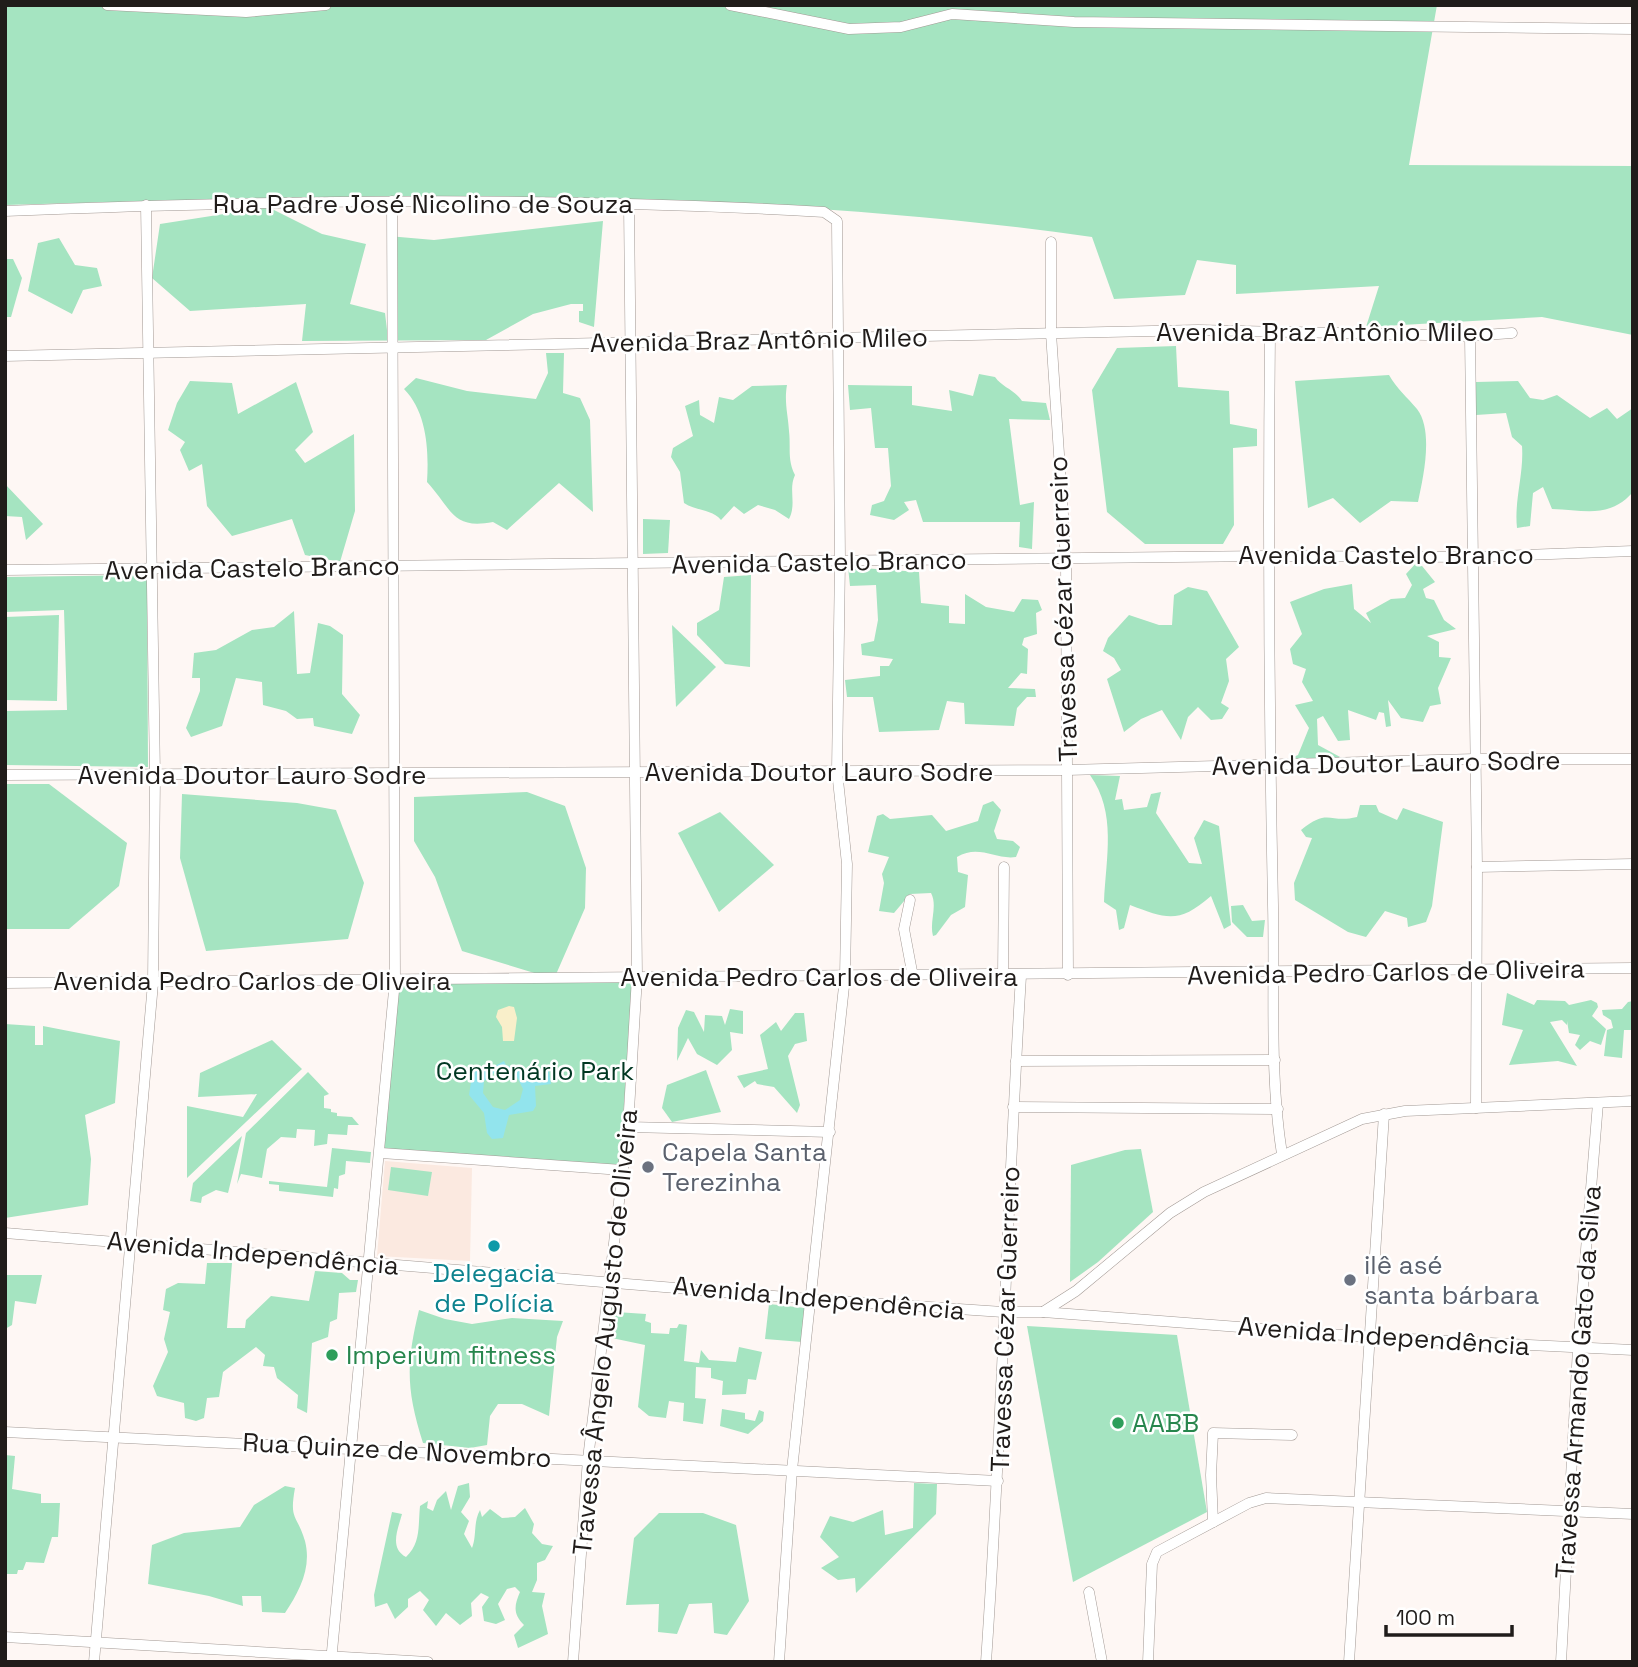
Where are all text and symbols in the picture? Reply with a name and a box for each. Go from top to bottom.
street label: Rua Padre José Nicolino de Souza [213,187,633,221]
street label: Avenida Braz Antônio Mileo [1156,315,1494,349]
street label: Avenida Braz Antônio Mileo [590,320,928,360]
street label: Travessa Cézar Guerreiro [1041,455,1085,763]
street label: Avenida Castelo Branco [1238,538,1534,572]
street label: Avenida Castelo Branco [671,542,967,582]
street label: Avenida Castelo Branco [104,548,400,588]
street label: Avenida Doutor Lauro Sodre [1211,743,1561,783]
street label: Avenida Doutor Lauro Sodre [644,755,994,789]
street label: Avenida Doutor Lauro Sodre [77,758,427,792]
street label: Avenida Pedro Carlos de Oliveira [1187,952,1585,992]
street label: Avenida Pedro Carlos de Oliveira [620,960,1018,994]
street label: Avenida Pedro Carlos de Oliveira [53,964,451,998]
park label: Centenário Park [436,1054,634,1088]
street label: Travessa Ângelo Augusto de Oliveira [565,1107,645,1557]
place label: Capela Santa Terezinha [662,1135,827,1199]
marker: Capela Santa Terezinha [640,1159,656,1175]
street label: Travessa Cézar Guerreiro [983,1165,1027,1473]
street label: Travessa Armando Gato da Silva [1547,1184,1609,1580]
street label: Avenida Independência [106,1223,400,1283]
marker: Delegacia de Polícia [486,1238,502,1254]
place label: ilê asé santa bárbara [1364,1248,1539,1312]
place label: Delegacia de Polícia [433,1256,555,1320]
street label: Avenida Independência [672,1268,966,1328]
marker: ilê asé santa bárbara [1342,1272,1358,1288]
street label: Avenida Independência [1237,1309,1531,1363]
place label: Imperium fitness [346,1338,556,1372]
marker: Imperium fitness [324,1347,340,1363]
place label: AABB [1132,1406,1199,1440]
marker: AABB [1110,1415,1126,1431]
street label: Rua Quinze de Novembro [241,1425,553,1475]
scale bar [1386,1594,1512,1638]
text: 100 m [1396,1604,1455,1631]

